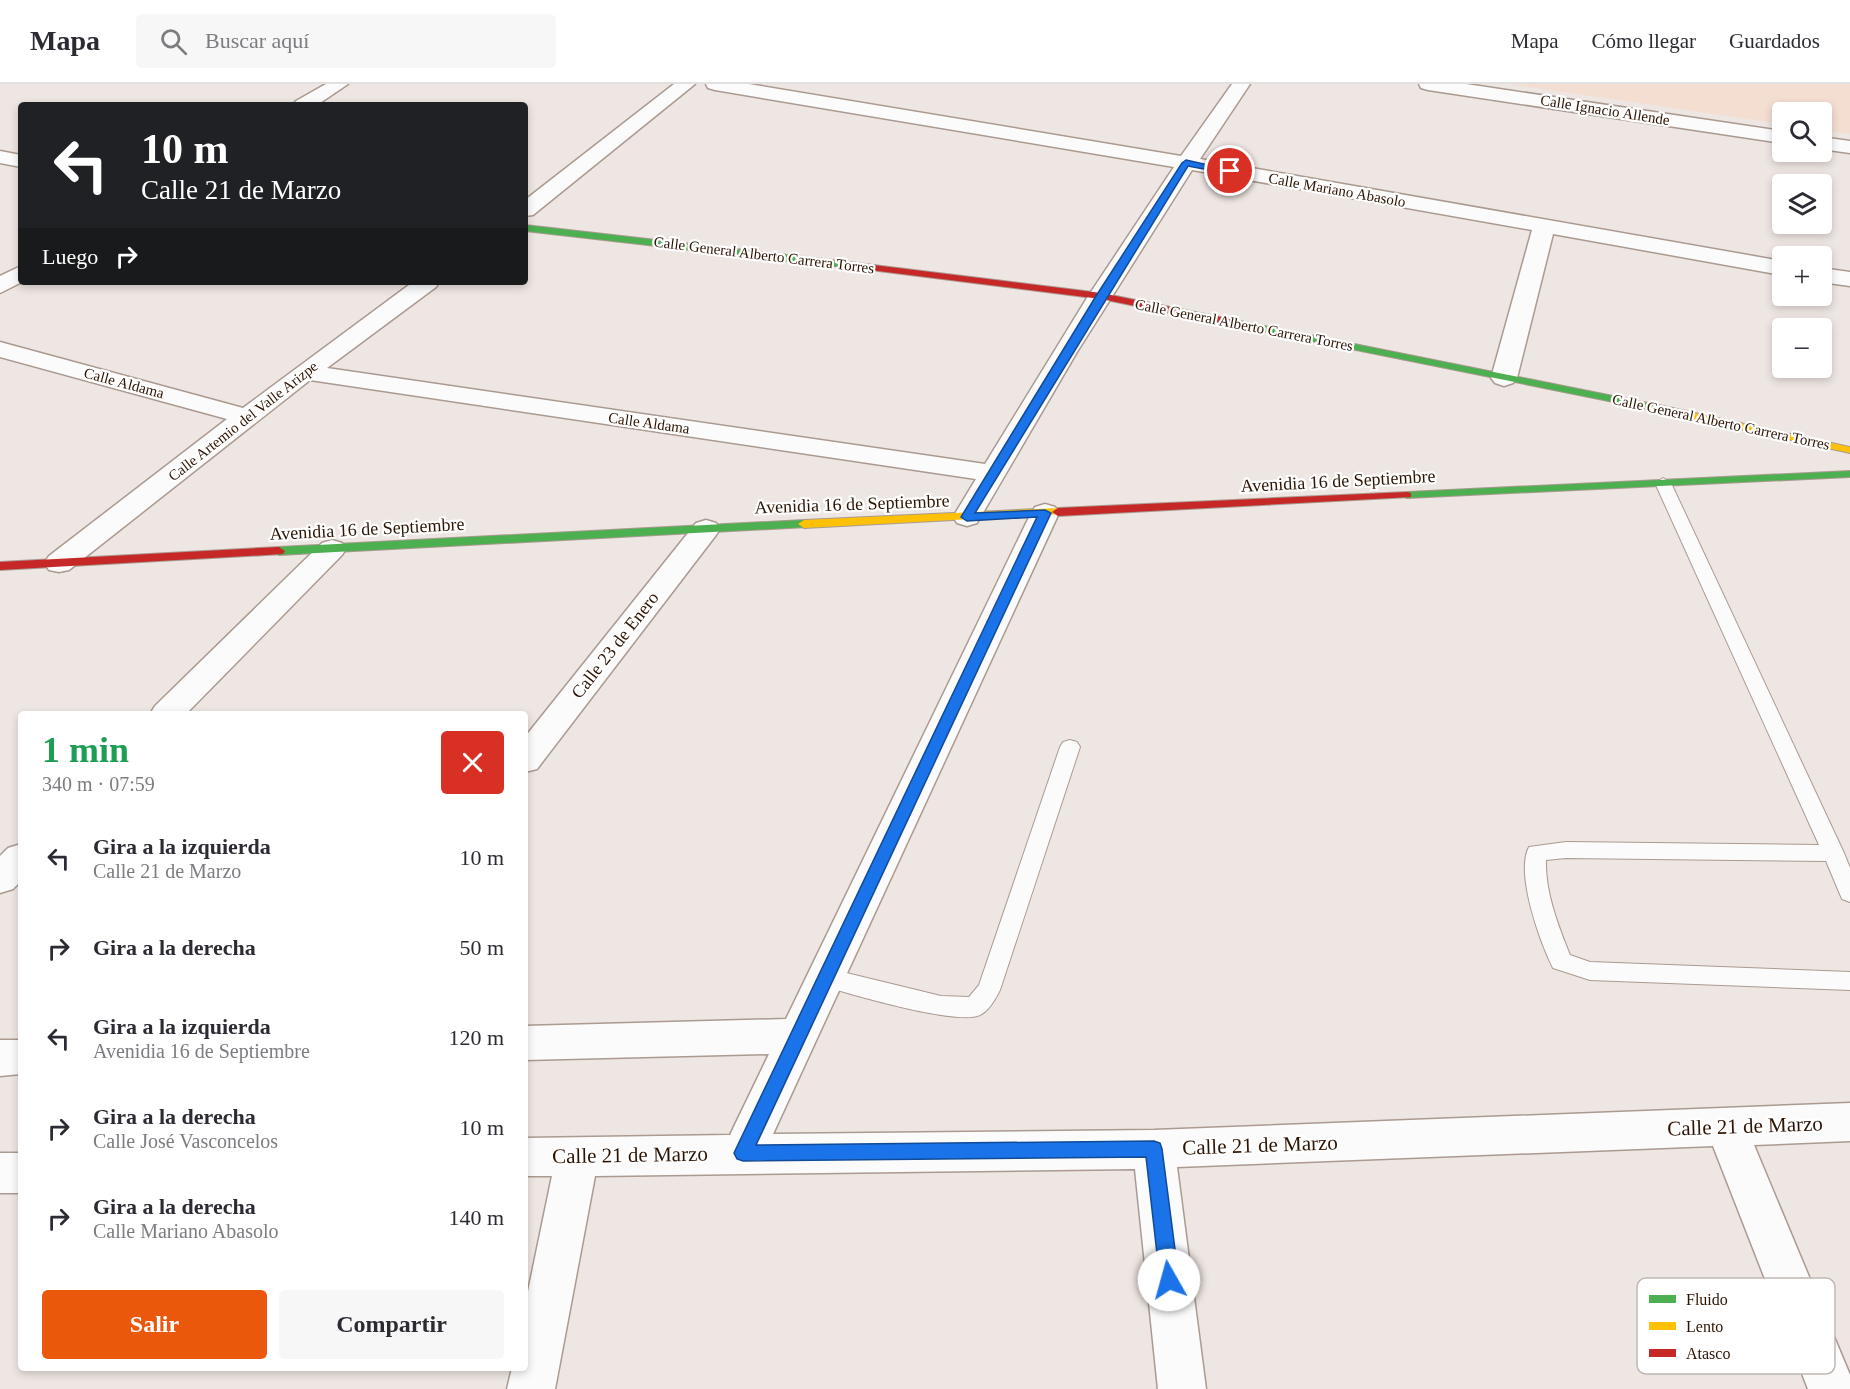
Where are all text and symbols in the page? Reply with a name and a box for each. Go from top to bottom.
search box [136,14,556,68]
text: Mapa [30,25,100,56]
icon: search [157,25,190,58]
text: Buscar aquí [205,28,309,53]
text: Mapa [1511,29,1559,53]
text: Cómo llegar [1592,29,1696,53]
text: Guardados [1729,29,1820,53]
street label: Calle Ignacio Allende [1539,92,1671,128]
map controls [1772,102,1832,378]
button: search [1772,102,1832,162]
icon: left [42,126,120,204]
text: 10 m [141,126,229,172]
pin [1204,145,1255,196]
icon: arrive [1213,154,1246,187]
street label: Calle Mariano Abasolo [1267,170,1407,210]
button: layers [1772,174,1832,234]
text: Calle 21 de Marzo [141,175,341,205]
street label: Calle General Alberto Carrera Torres [653,234,875,276]
icon: right [110,240,143,273]
text: Luego [42,244,98,269]
button: + [1772,246,1832,306]
street label: Calle General Alberto Carrera Torres [1134,296,1355,354]
button: − [1772,318,1832,378]
street label: Calle Artemio del Valle Arizpe [165,358,321,484]
street label: Calle Aldama [82,365,166,401]
street label: Calle General Alberto Carrera Torres [1611,391,1831,453]
street label: Calle Aldama [607,409,691,437]
street label: Avenidia 16 de Septiembre [1240,466,1436,496]
street label: Avenidia 16 de Septiembre [754,491,950,517]
street label: Avenidia 16 de Septiembre [269,514,465,544]
street label: Calle 23 de Enero [567,588,663,702]
text: 1 min [42,730,129,770]
button: close [441,731,504,794]
text: 340 m · 07:59 [42,773,155,795]
text: Gira a la izquierda [93,834,271,859]
icon: left [42,842,75,875]
text: 10 m [459,845,504,870]
text: Calle 21 de Marzo [93,860,241,882]
icon: right [42,932,75,965]
text: Gira a la derecha [93,935,256,960]
text: 50 m [459,935,504,960]
text: Gira a la izquierda [93,1014,271,1039]
icon: left [42,1022,75,1055]
text: 120 m [448,1025,504,1050]
text: Avenidia 16 de Septiembre [93,1040,310,1062]
text: Gira a la derecha [93,1104,256,1129]
street label: Calle 21 de Marzo [1667,1111,1823,1141]
icon: right [42,1112,75,1145]
text: 10 m [459,1115,504,1140]
text: Calle José Vasconcelos [93,1130,278,1152]
street label: Calle 21 de Marzo [1182,1130,1338,1160]
street label: Calle 21 de Marzo [552,1142,708,1168]
text: Gira a la derecha [93,1194,256,1219]
icon: right [42,1202,75,1235]
text: 140 m [448,1205,504,1230]
text: Calle Mariano Abasolo [93,1220,279,1242]
position arrow [1137,1248,1201,1312]
legend [1637,1278,1835,1374]
button: Salir [42,1290,267,1359]
button: Compartir [279,1290,504,1359]
text: Fluido [1686,1291,1728,1308]
text: Lento [1686,1318,1723,1335]
text: Atasco [1686,1345,1730,1362]

